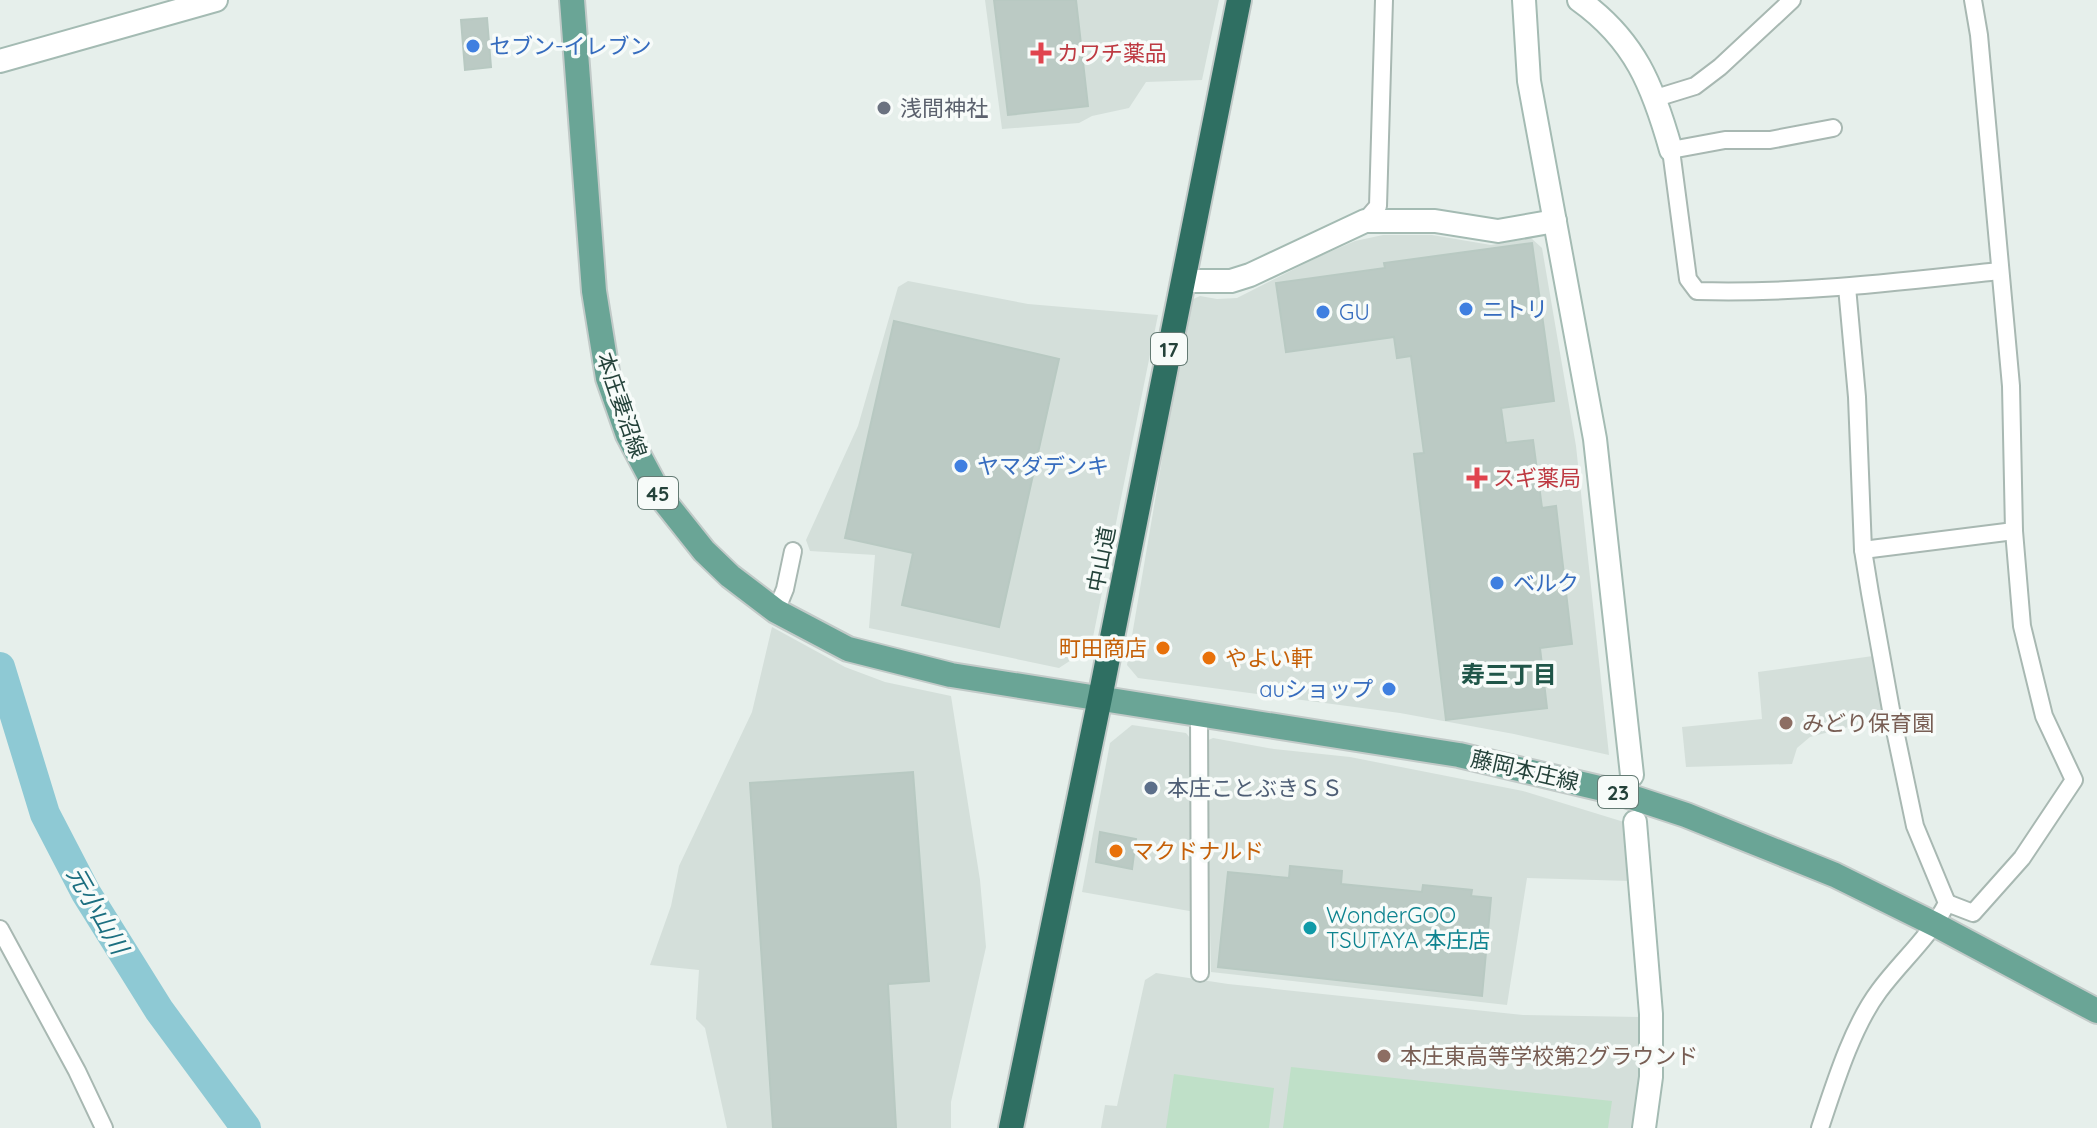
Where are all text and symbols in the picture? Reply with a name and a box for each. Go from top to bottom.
place label: セブン-イレブン [489,32,652,60]
marker: セブン-イレブン [464,37,482,55]
place label: カワチ薬品 [1057,39,1167,67]
marker: カワチ薬品 [1032,44,1050,62]
place label: 浅間神社 [900,94,988,122]
marker: 浅間神社 [875,99,893,117]
place label: ニトリ [1482,295,1548,323]
place label: GU [1339,298,1370,326]
marker: ニトリ [1457,300,1475,318]
marker: GU [1314,303,1332,321]
road number: 17 [1151,333,1187,365]
street label: 本庄妻沼線 [591,348,653,462]
place label: ヤマダデンキ [977,452,1109,480]
marker: ヤマダデンキ [952,457,970,475]
place label: スギ薬局 [1493,464,1581,492]
marker: スギ薬局 [1468,469,1486,487]
road number: 45 [638,477,678,509]
street label: 中山道 [1081,524,1121,594]
place label: ベルク [1513,569,1579,597]
marker: ベルク [1488,574,1506,592]
place label: 町田商店 [1059,634,1147,662]
marker: 町田商店 [1154,639,1172,657]
place label: やよい軒 [1225,644,1313,672]
marker: やよい軒 [1200,649,1218,667]
district label: 寿三丁目 [1461,659,1557,689]
place label: auショップ [1259,675,1373,703]
marker: auショップ [1380,680,1398,698]
place label: みどり保育園 [1802,709,1934,737]
marker: みどり保育園 [1777,714,1795,732]
street label: 藤岡本庄線 [1468,744,1582,796]
place label: 本庄ことぶきＳＳ [1167,774,1343,802]
road number: 23 [1598,776,1638,808]
marker: 本庄ことぶきＳＳ [1142,779,1160,797]
place label: マクドナルド [1132,837,1264,865]
marker: マクドナルド [1107,842,1125,860]
water label: 元小山川 [61,861,136,962]
place label: WonderGOO TSUTAYA 本庄店 [1326,901,1490,954]
marker: WonderGOO TSUTAYA 本庄店 [1301,919,1319,937]
place label: 本庄東高等学校第2グラウンド [1400,1042,1698,1070]
marker: 本庄東高等学校第2グラウンド [1375,1047,1393,1065]

